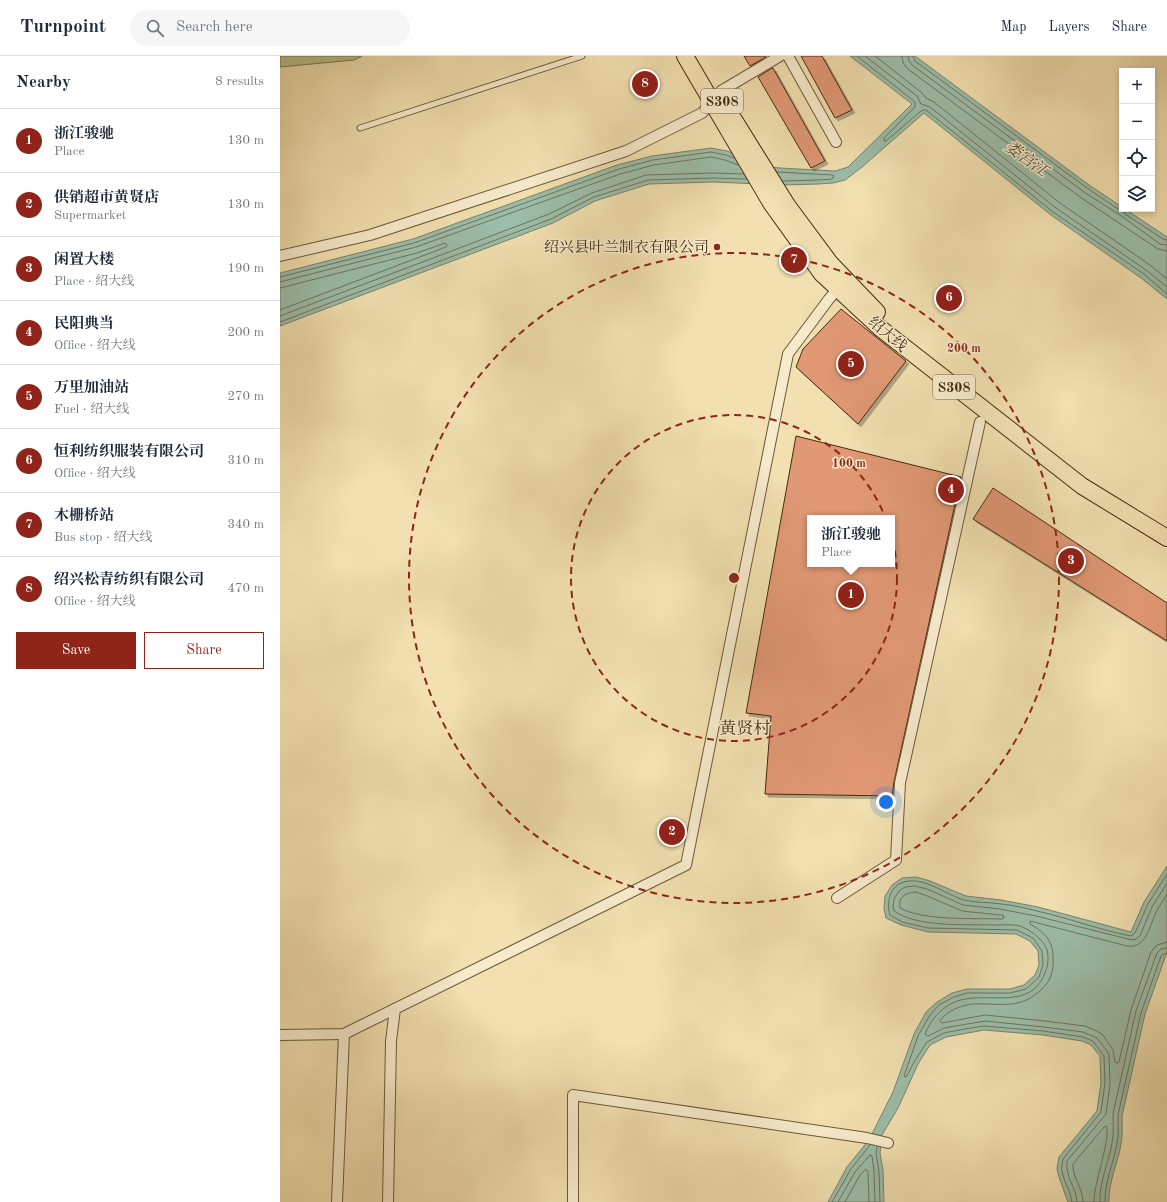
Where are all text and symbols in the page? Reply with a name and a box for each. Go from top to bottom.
search box [130,10,410,46]
icon: search [144,17,166,39]
text: Turnpoint [20,18,106,37]
text: Search here [176,20,253,35]
text: Map [1001,20,1027,34]
text: Layers [1049,20,1090,34]
text: Share [1112,20,1147,34]
map controls [1119,68,1155,212]
button: + [1119,68,1155,104]
pin: 8 [632,69,658,99]
text: Nearby [16,74,71,91]
text: 8 results [215,75,264,88]
road number: S308 [701,89,743,113]
button: − [1119,104,1155,140]
text: 浙江骏驰 [54,127,114,142]
text: 1 [25,134,33,147]
text: 130 m [227,134,264,147]
water label: 娄宫江 [1002,137,1053,181]
button: locate [1119,140,1155,176]
text: Place [54,145,84,158]
button: layers [1119,176,1155,212]
text: 供销超市黄贤店 [54,191,159,206]
text: 2 [25,198,33,211]
text: 130 m [227,198,264,211]
text: Supermarket [54,209,126,222]
place label: 绍兴县叶兰制衣有限公司 [544,239,709,256]
marker: 绍兴县叶兰制衣有限公司 [712,242,722,252]
pin: 7 [781,245,807,275]
text: 闲置大楼 [54,253,114,268]
text: 3 [25,262,33,275]
text: 190 m [227,262,264,275]
text: Place · 绍大线 [54,275,134,288]
pin: 6 [936,283,962,313]
street label: 绍大线 [865,313,910,355]
text: 民阳典当 [54,317,114,332]
text: 4 [25,326,33,339]
text: 200 m [227,326,264,339]
text: Office · 绍大线 [54,339,136,352]
text: 200 m [947,343,981,355]
pin: 5 [838,349,864,379]
road number: S308 [933,375,975,399]
text: 万里加油站 [54,381,129,396]
text: 5 [25,390,33,403]
text: 270 m [227,390,264,403]
text: Fuel · 绍大线 [54,403,129,416]
text: 恒利纺织服装有限公司 [54,445,204,460]
text: 6 [25,454,33,467]
text: 310 m [227,454,264,467]
text: 100 m [832,458,866,470]
text: Office · 绍大线 [54,467,136,480]
pin: 4 [938,475,964,505]
text: 木栅桥站 [54,509,114,524]
popup [807,515,895,567]
text: 7 [25,518,33,531]
text: 340 m [227,518,264,531]
text: 浙江骏驰 [821,528,881,543]
text: Bus stop · 绍大线 [54,531,153,544]
text: Place [821,546,851,559]
pin: 3 [1058,546,1084,576]
centre of rings [727,571,741,585]
text: 绍兴松青纺织有限公司 [54,573,204,588]
pin: 1 [838,580,864,610]
text: 8 [25,582,33,595]
text: 470 m [227,582,264,595]
text: Office · 绍大线 [54,595,136,608]
button: Save [16,632,136,669]
button: Share [144,632,264,669]
district label: 黄贤村 [720,719,771,738]
your location [876,792,896,812]
pin: 2 [659,817,685,847]

